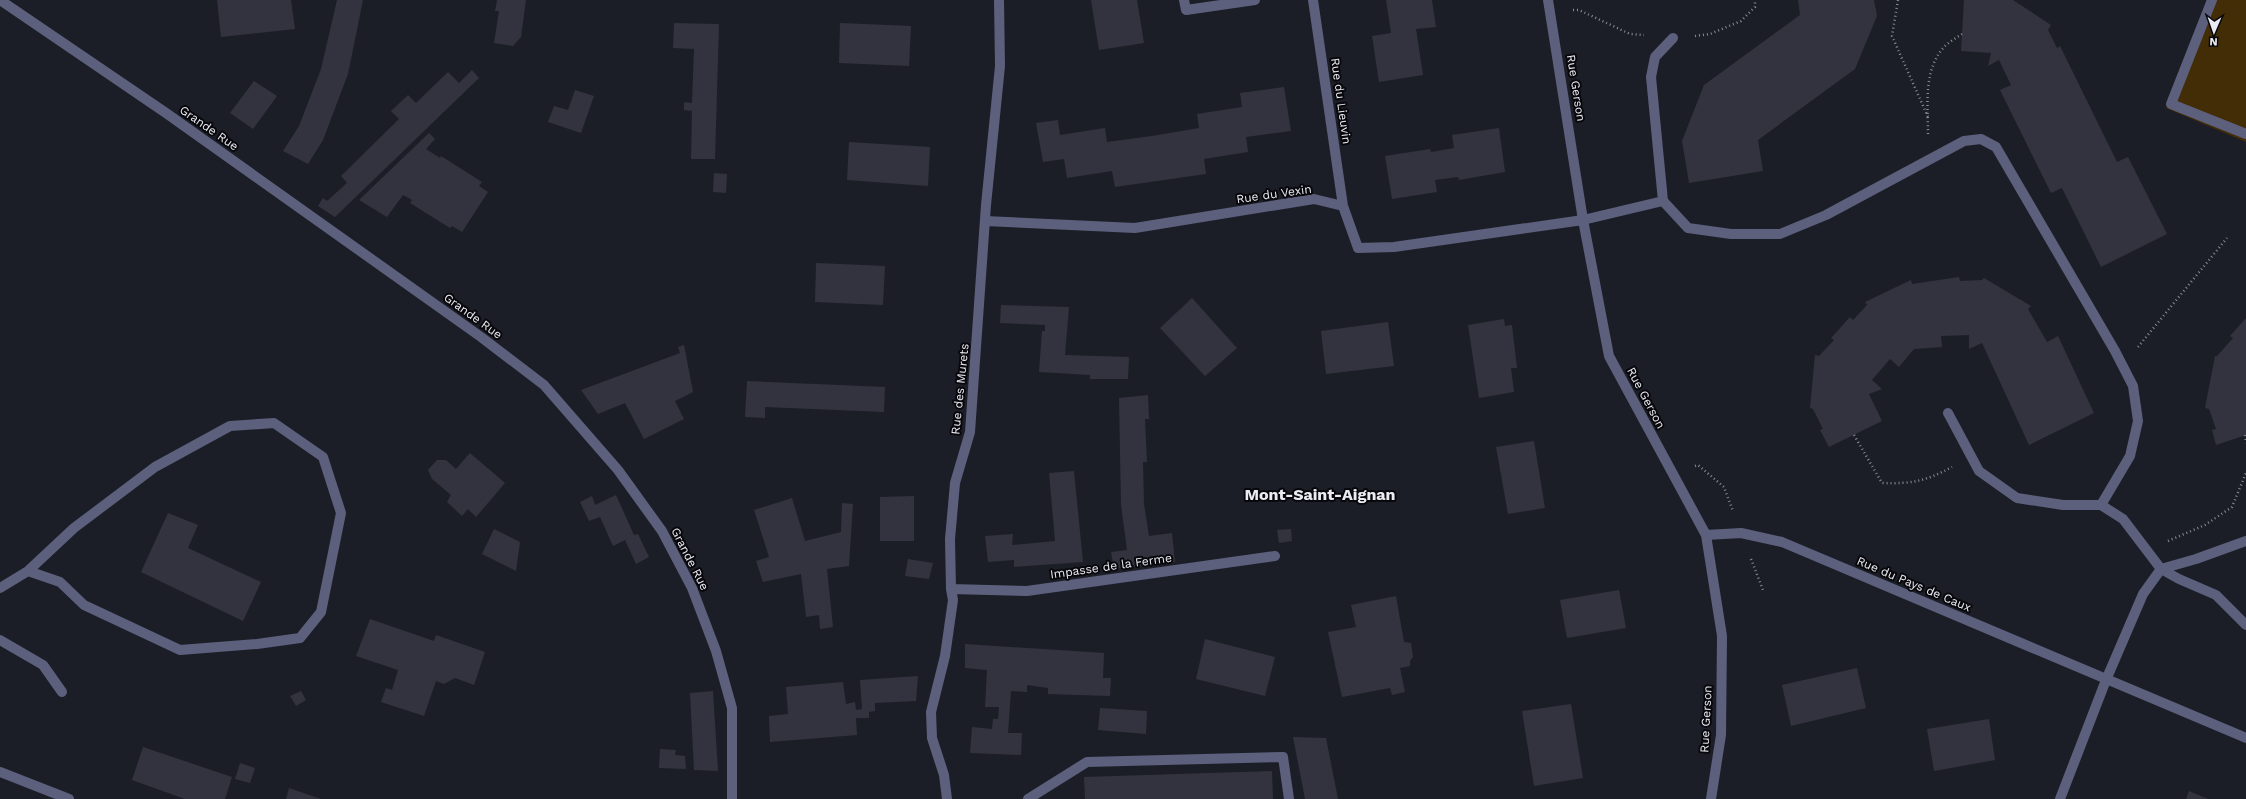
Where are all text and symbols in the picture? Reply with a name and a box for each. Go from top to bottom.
north arrow [2194,12,2234,52]
text: N [2209,35,2218,48]
street label: Rue Gerson [1564,54,1588,122]
street label: Rue du Lieuvin [1328,57,1354,145]
street label: Grande Rue [177,103,241,153]
street label: Rue du Vexin [1235,182,1313,206]
street label: Grande Rue [441,290,505,342]
street label: Rue des Murets [948,343,972,435]
street label: Rue Gerson [1624,365,1668,431]
district label: Mont-Saint-Aignan [1244,485,1396,504]
street label: Grande Rue [668,525,712,593]
street label: Impasse de la Ferme [1049,551,1173,581]
street label: Rue du Pays de Caux [1855,554,1973,614]
street label: Rue Gerson [1697,685,1715,753]

